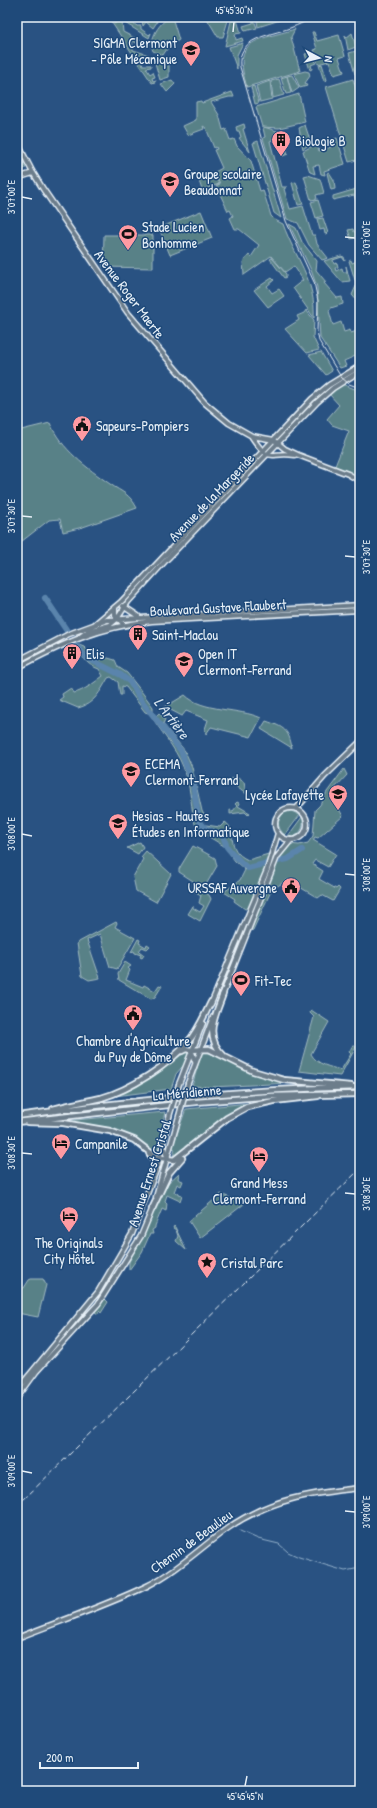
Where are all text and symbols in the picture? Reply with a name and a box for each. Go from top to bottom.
text: 45°45'30"N [215,4,253,17]
place label: SIGMA Clermont - Pôle Mécanique [91,33,177,69]
north arrow [299,38,339,78]
school or university icon: SIGMA Clermont - Pôle Mécanique [180,39,202,67]
text: N [322,55,336,63]
building icon: Biologie B [270,129,292,157]
place label: Biologie B [295,131,346,151]
place label: Groupe scolaire Beaudonnat [184,164,262,199]
school or university icon: Groupe scolaire Beaudonnat [159,170,181,198]
text: 3°07'00"E [5,179,18,214]
place label: Stade Lucien Bonhomme [142,217,204,252]
text: 3°07'00"E [360,220,373,255]
sports icon: Stade Lucien Bonhomme [117,223,139,251]
street label: Avenue Roger Maerte [90,246,170,343]
public building icon: Sapeurs-Pompiers [71,414,93,442]
place label: Sapeurs-Pompiers [96,416,189,436]
street label: Avenue de la Margeride [164,448,259,546]
text: 3°07'30"E [5,498,18,533]
text: 3°07'30"E [360,539,373,574]
street label: Boulevard Gustave Flaubert [149,594,287,620]
building icon: Saint-Maclou [127,623,149,651]
place label: Saint-Maclou [152,625,218,644]
building icon: Elis [61,642,83,670]
place label: Elis [86,644,104,663]
place label: Open IT Clermont-Ferrand [198,644,292,679]
school or university icon: Open IT Clermont-Ferrand [173,650,195,678]
water label: L'Artière [149,693,195,744]
place label: ECEMA Clermont-Ferrand [145,754,239,789]
school or university icon: ECEMA Clermont-Ferrand [120,760,142,788]
school or university icon: Lycée Lafayette [327,783,349,811]
place label: Lycée Lafayette [245,785,324,805]
place label: Hesias - Hautes Études en Informatique [132,806,250,842]
school or university icon: Hesias - Hautes Études en Informatique [107,812,129,840]
text: 3°08'00"E [5,817,18,851]
text: 3°08'00"E [360,858,373,892]
public building icon: URSSAF Auvergne [280,876,302,904]
place label: URSSAF Auvergne [188,878,277,898]
sports icon: Fit-Tec [230,969,252,997]
place label: Fit-Tec [254,971,292,990]
public building icon: Chambre d'Agriculture du Puy de Dôme [122,1003,144,1031]
place label: Chambre d'Agriculture du Puy de Dôme [76,1031,190,1067]
street label: La Méridienne [152,1080,222,1104]
street label: Avenue Ernest Cristal [123,1117,175,1229]
hotel icon: Campanile [50,1132,72,1160]
place label: Campanile [75,1134,128,1154]
text: 3°08'30"E [5,1136,18,1170]
hotel icon: Grand Mess Clermont-Ferrand [248,1145,270,1173]
place label: Grand Mess Clermont-Ferrand [212,1173,306,1208]
text: 3°08'30"E [360,1177,373,1211]
hotel icon: The Originals City Hôtel [58,1205,80,1233]
place label: The Originals City Hôtel [35,1233,103,1269]
place icon: Cristal Parc [196,1251,218,1279]
place label: Cristal Parc [221,1253,283,1272]
text: 3°09'00"E [5,1454,18,1488]
text: 3°09'00"E [360,1495,373,1529]
street label: Chemin de Beaulieu [146,1504,236,1577]
scale bar [40,1744,138,1770]
text: 200 m [46,1749,73,1766]
text: 45°45'45"N [227,1790,263,1803]

